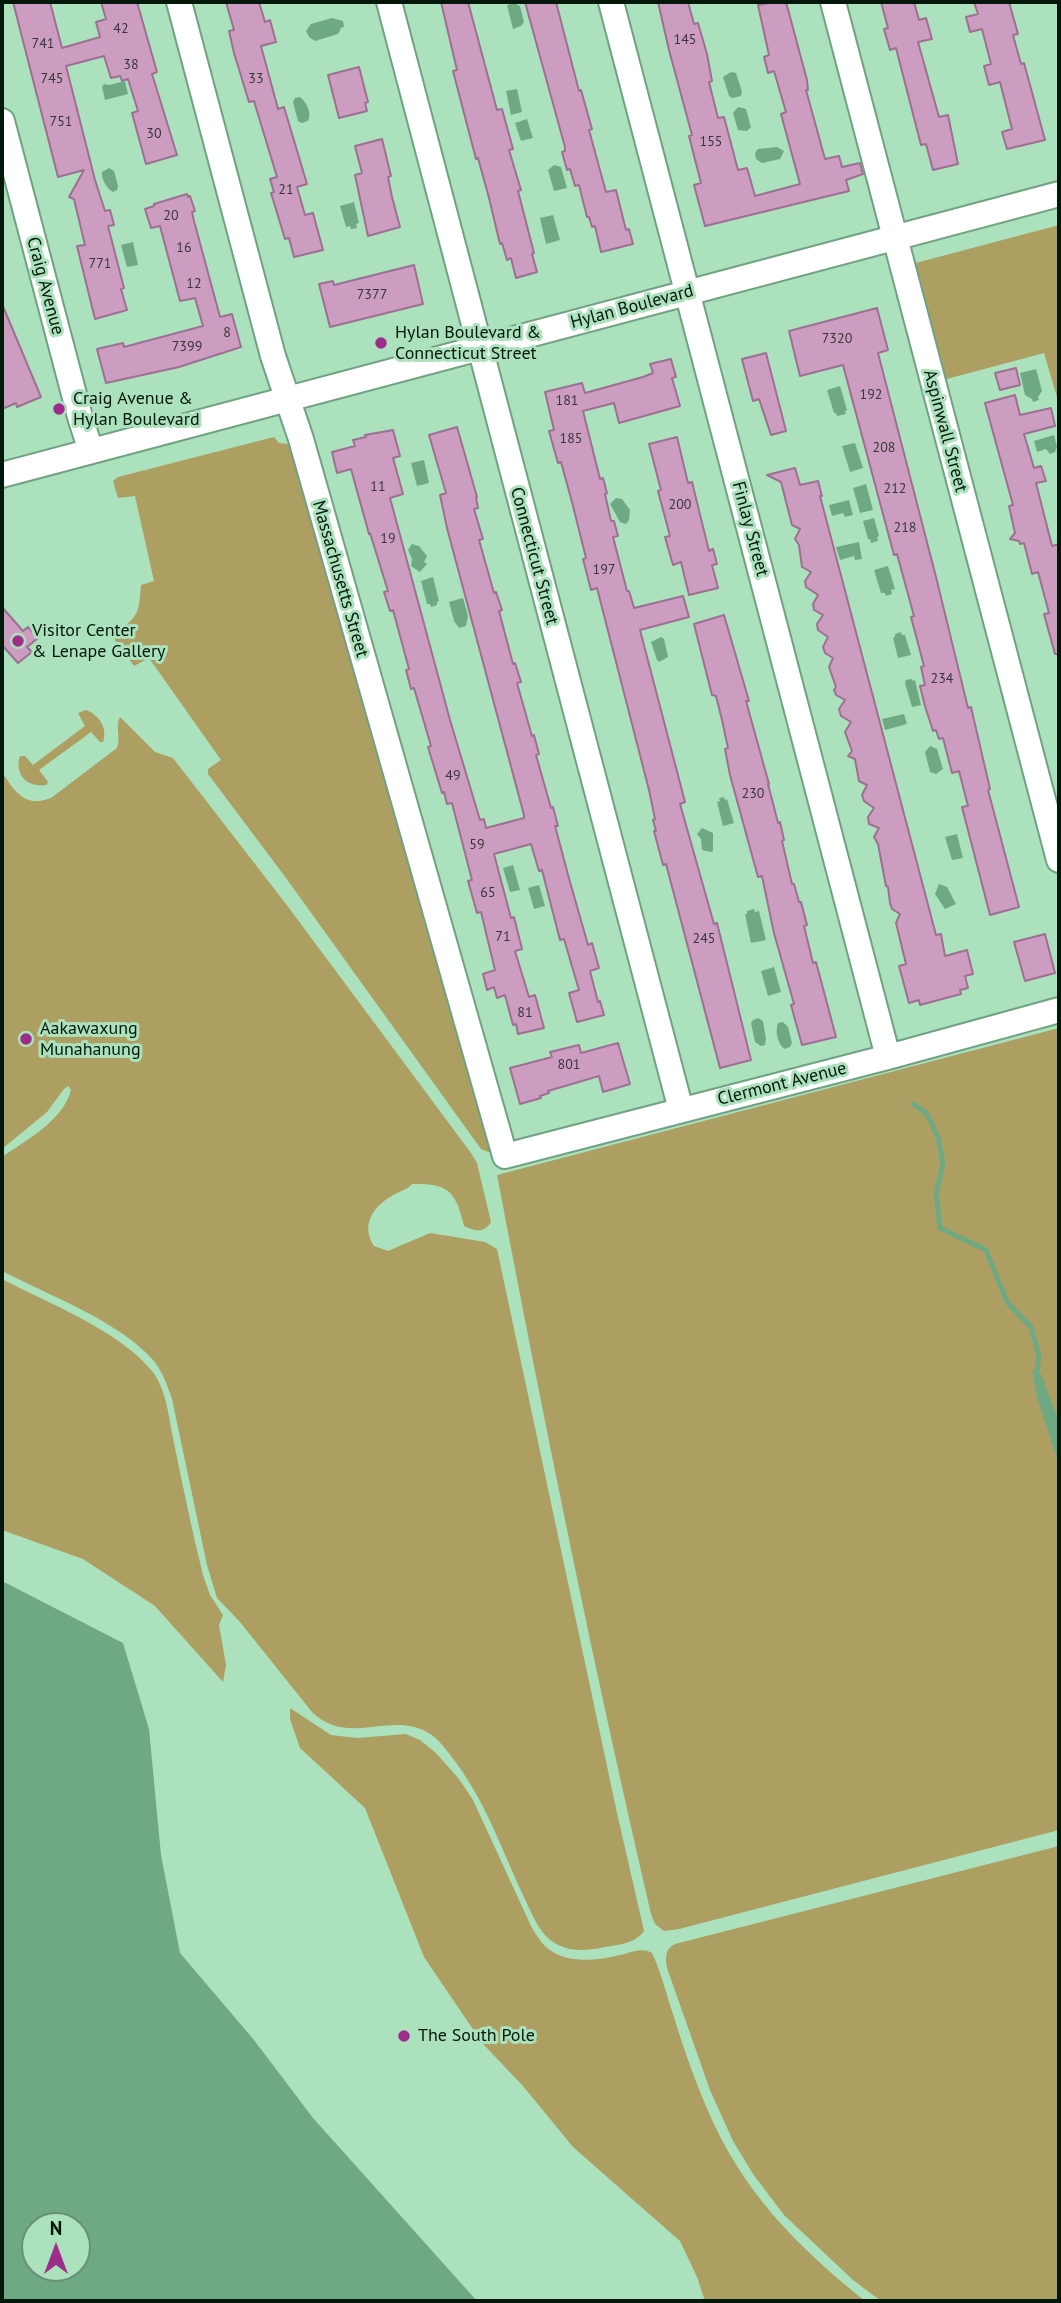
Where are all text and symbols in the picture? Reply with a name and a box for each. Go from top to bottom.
house number: 42 [113,21,129,37]
house number: 145 [674,32,696,48]
house number: 741 [32,36,54,52]
house number: 38 [123,57,139,73]
house number: 745 [41,71,63,87]
house number: 33 [248,71,264,87]
house number: 751 [50,114,72,130]
house number: 30 [146,126,162,142]
house number: 155 [700,134,722,150]
house number: 21 [278,182,294,198]
house number: 20 [163,208,179,224]
street label: Craig Avenue [22,235,68,337]
house number: 16 [176,240,192,256]
house number: 771 [89,256,111,272]
house number: 12 [186,276,202,292]
street label: Hylan Boulevard [568,280,696,334]
house number: 7377 [357,287,387,303]
place label: Hylan Boulevard & Connecticut Street [395,322,541,364]
house number: 8 [223,325,231,341]
house number: 7320 [822,331,852,347]
marker: Hylan Boulevard & Connecticut Street [373,335,389,351]
house number: 7399 [172,339,202,355]
street label: Aspinwall Street [918,367,972,495]
house number: 192 [860,387,882,403]
place label: Craig Avenue & Hylan Boulevard [73,388,200,430]
house number: 181 [556,393,578,409]
marker: Craig Avenue & Hylan Boulevard [51,401,67,417]
house number: 185 [560,431,582,447]
house number: 208 [873,440,895,456]
house number: 11 [370,479,386,495]
street label: Finlay Street [727,479,773,579]
house number: 212 [884,481,906,497]
street label: Connecticut Street [505,485,563,627]
house number: 200 [669,497,691,513]
street label: Massachusetts Street [307,498,373,660]
house number: 218 [894,520,916,536]
house number: 19 [380,531,396,547]
house number: 197 [593,562,615,578]
place label: Visitor Center & Lenape Gallery [32,620,165,662]
marker: Visitor Center & Lenape Gallery [10,633,26,649]
house number: 234 [931,671,953,687]
house number: 49 [445,768,461,784]
house number: 230 [742,786,764,802]
house number: 59 [469,837,485,853]
house number: 65 [480,885,496,901]
house number: 71 [495,929,511,945]
house number: 245 [693,931,715,947]
house number: 81 [517,1005,533,1021]
place label: Aakawaxung Munahanung [40,1018,141,1060]
marker: Aakawaxung Munahanung [18,1031,34,1047]
house number: 801 [558,1057,580,1073]
street label: Clermont Avenue [715,1058,849,1110]
place label: The South Pole [418,2025,535,2047]
marker: The South Pole [396,2028,412,2044]
north arrow [21,2212,91,2282]
text: N [50,2216,62,2240]

